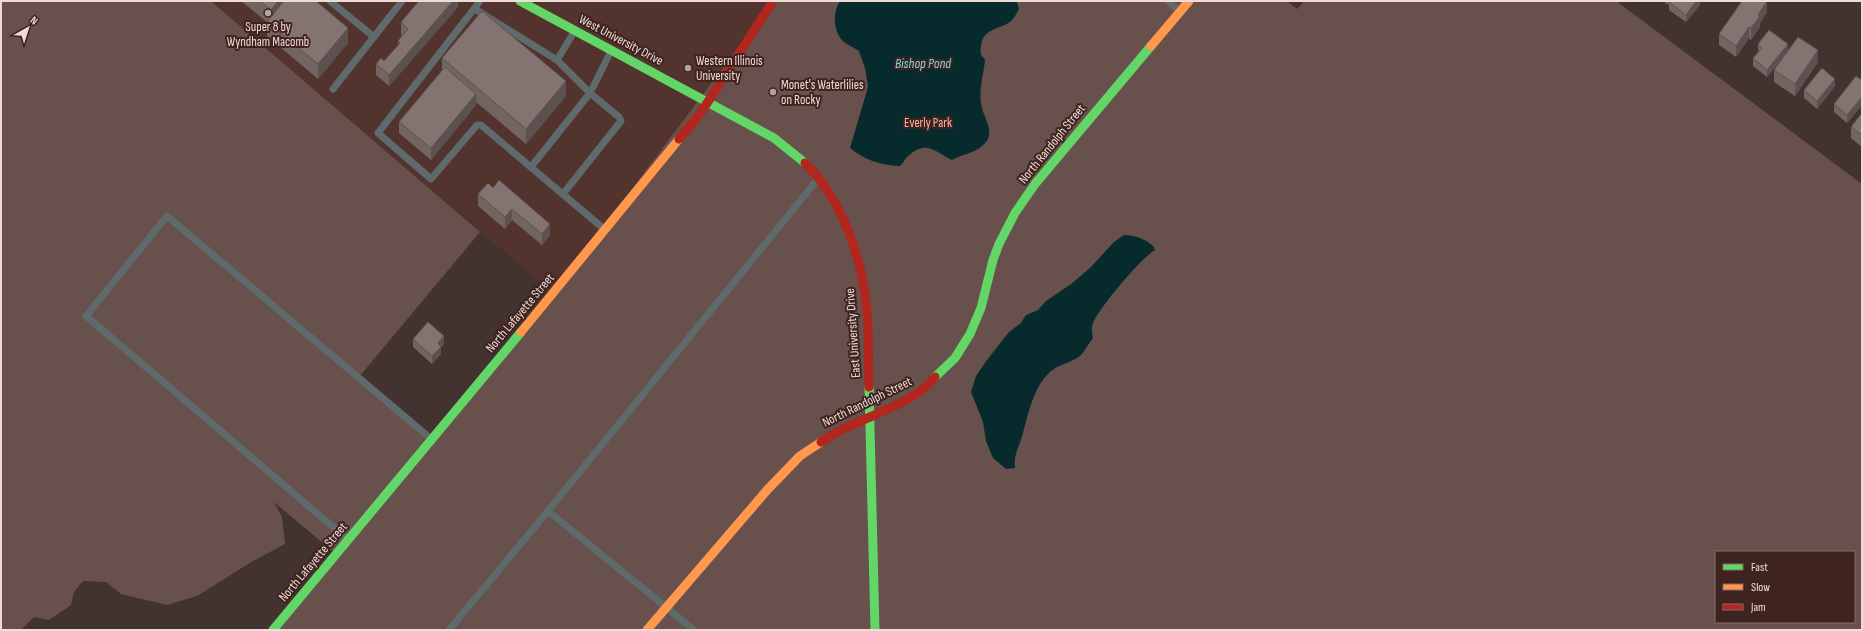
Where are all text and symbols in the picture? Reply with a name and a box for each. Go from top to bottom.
north arrow [8,8,48,48]
marker: Super 8 by Wyndham Macomb [263,8,273,18]
street label: West University Drive [576,11,666,69]
text: N [28,14,40,28]
place label: Super 8 by Wyndham Macomb [227,19,309,50]
place label: Western Illinois University [696,53,763,84]
water label: Bishop Pond [895,55,952,72]
marker: Western Illinois University [683,63,693,73]
place label: Monet's Waterlilies on Rocky [781,77,864,108]
marker: Monet's Waterlilies on Rocky [768,87,778,97]
street label: North Randolph Street [1015,101,1089,187]
park label: Everly Park [904,115,952,131]
street label: North Lafayette Street [482,270,558,356]
street label: East University Drive [842,288,864,378]
street label: North Randolph Street [820,373,914,431]
street label: North Lafayette Street [275,519,351,605]
legend [1715,551,1855,623]
text: Fast [1751,560,1768,575]
text: Slow [1751,580,1770,595]
text: Jam [1750,600,1766,615]

